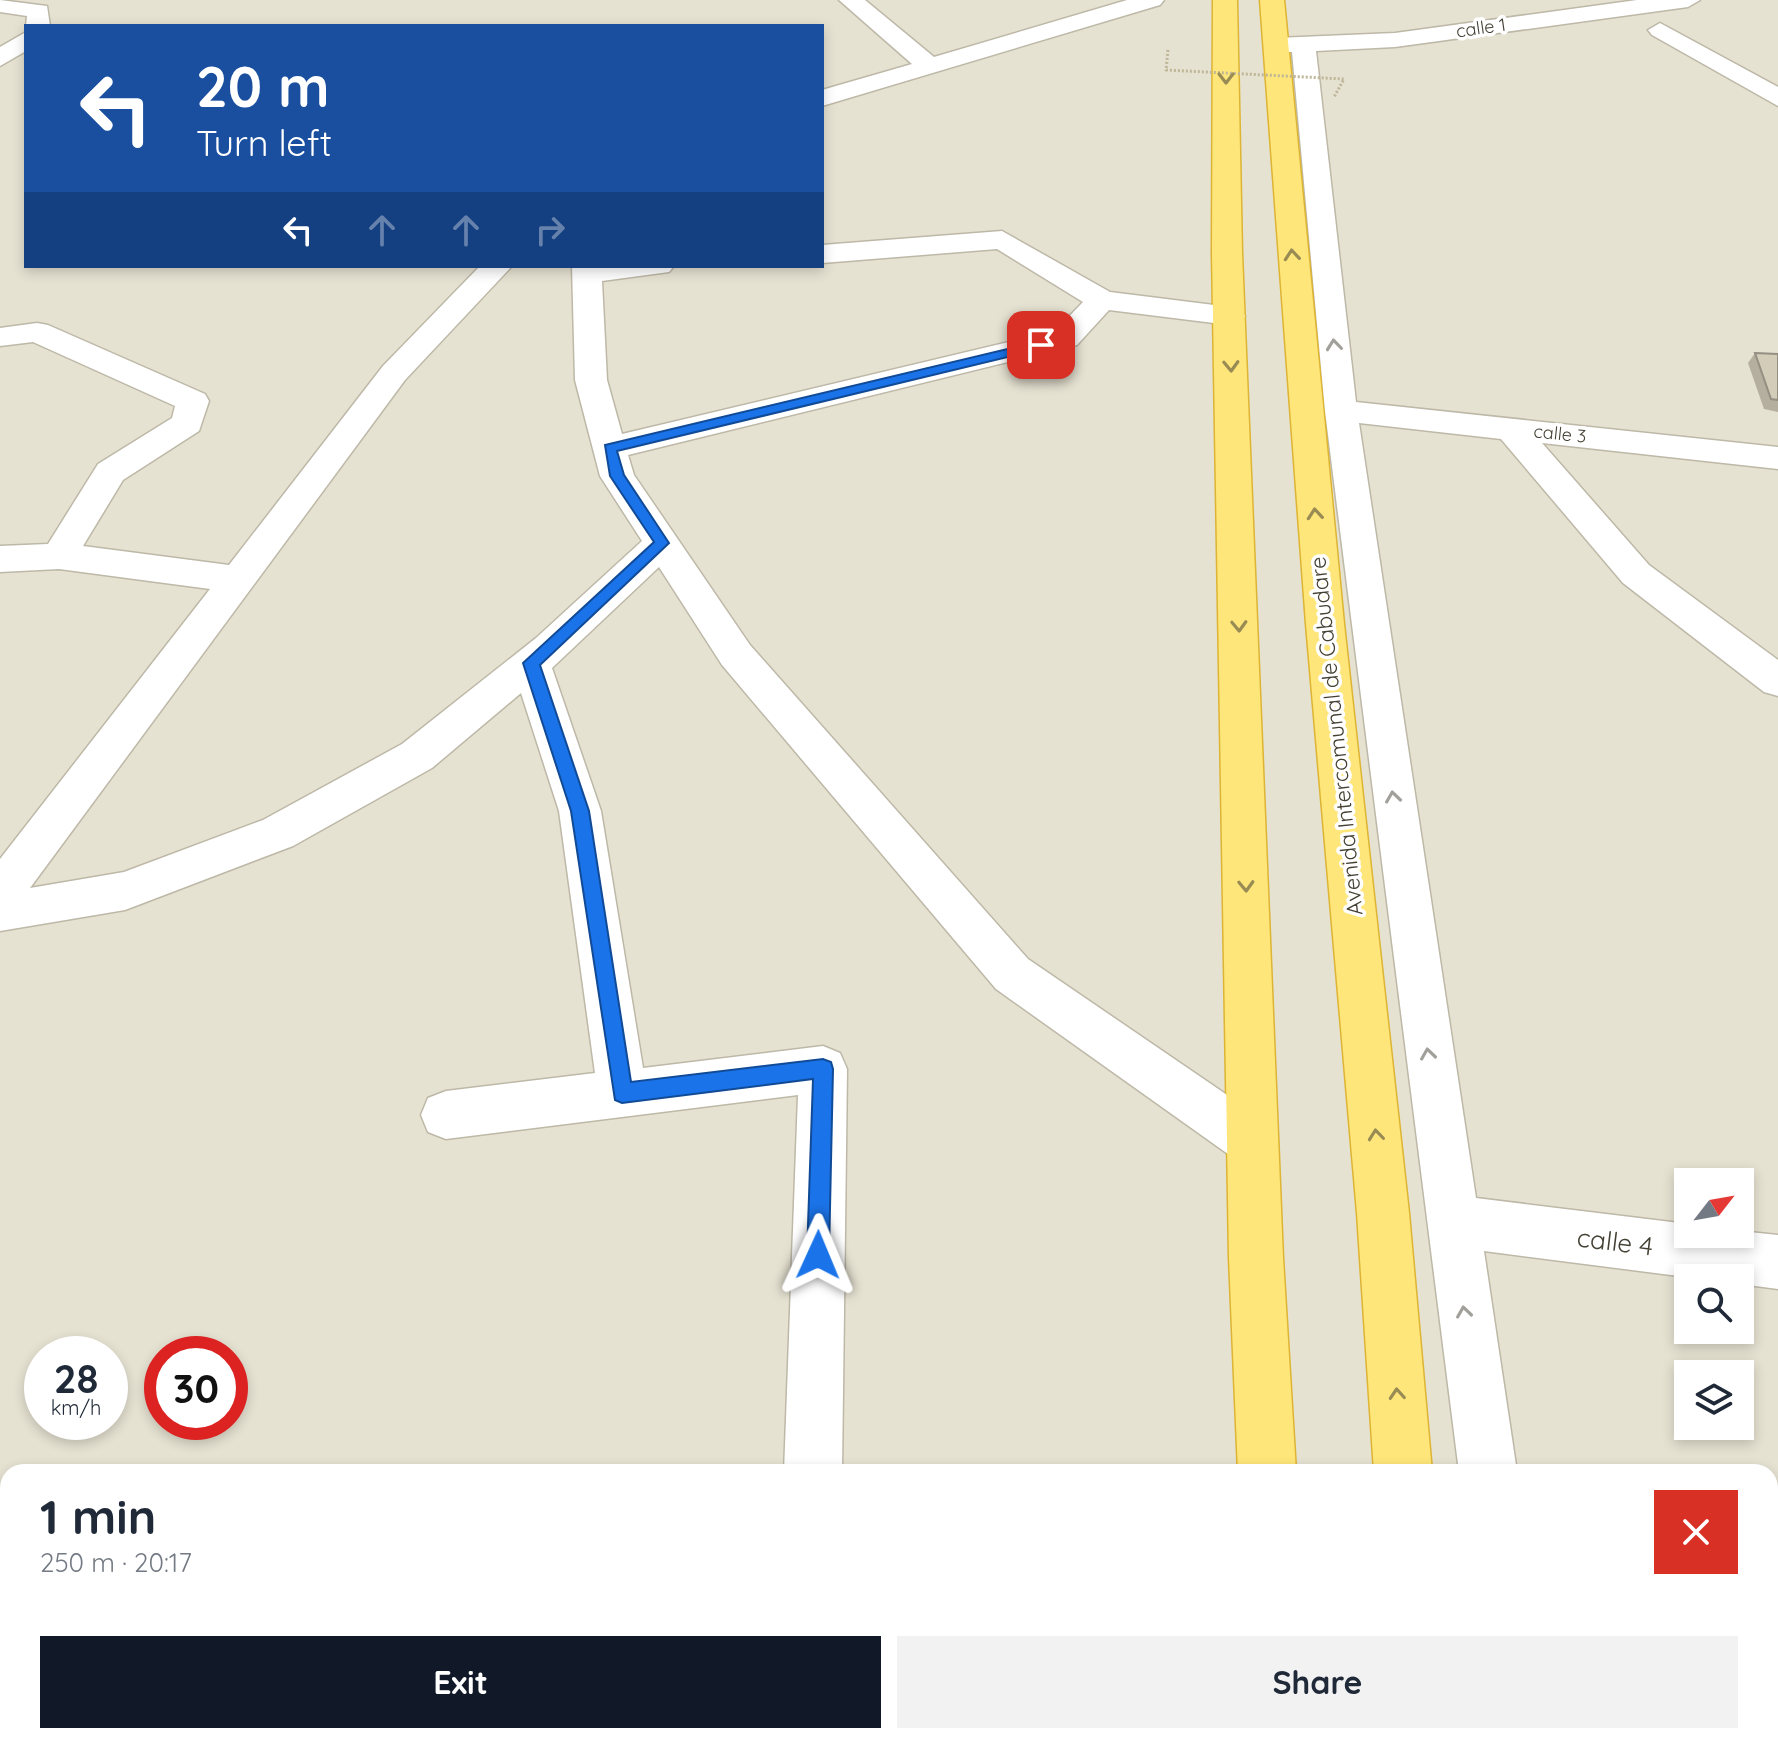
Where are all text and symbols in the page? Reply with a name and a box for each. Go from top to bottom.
street label: calle 1 [1455,13,1507,42]
text: 20 m [196,51,330,121]
icon: left [64,56,168,160]
one-way arrow [1217,72,1235,85]
text: Turn left [196,120,332,165]
icon: left [276,208,320,252]
icon: ahead [360,208,404,252]
icon: ahead [444,208,488,252]
icon: right [528,208,572,252]
one-way arrow [1284,248,1301,261]
pin [1007,311,1075,379]
icon: arrive [1019,323,1063,367]
one-way arrow [1326,338,1343,351]
one-way arrow [1223,360,1240,373]
street label: calle 3 [1533,419,1588,448]
one-way arrow [1307,507,1324,520]
street label: Avenida Intercomunal de Cabudare [1303,555,1369,917]
one-way arrow [1230,620,1248,633]
one-way arrow [1385,790,1402,803]
one-way arrow [1237,880,1255,893]
one-way arrow [1420,1047,1437,1061]
one-way arrow [1367,1128,1384,1141]
north arrow [1674,1168,1754,1248]
map controls [1674,1168,1754,1440]
position arrow [776,1213,860,1297]
street label: calle 4 [1575,1220,1655,1263]
button: search [1674,1264,1754,1344]
one-way arrow [1457,1305,1474,1319]
speed limit sign: 30 [144,1336,248,1440]
text: 28 [54,1353,98,1403]
button: layers [1674,1360,1754,1440]
one-way arrow [1389,1387,1406,1400]
text: km/h [51,1395,101,1420]
text: 1 min [40,1486,156,1546]
button: close [1654,1490,1738,1574]
text: 250 m · 20:17 [40,1546,192,1579]
button: Exit [40,1636,881,1728]
button: Share [897,1636,1738,1728]

